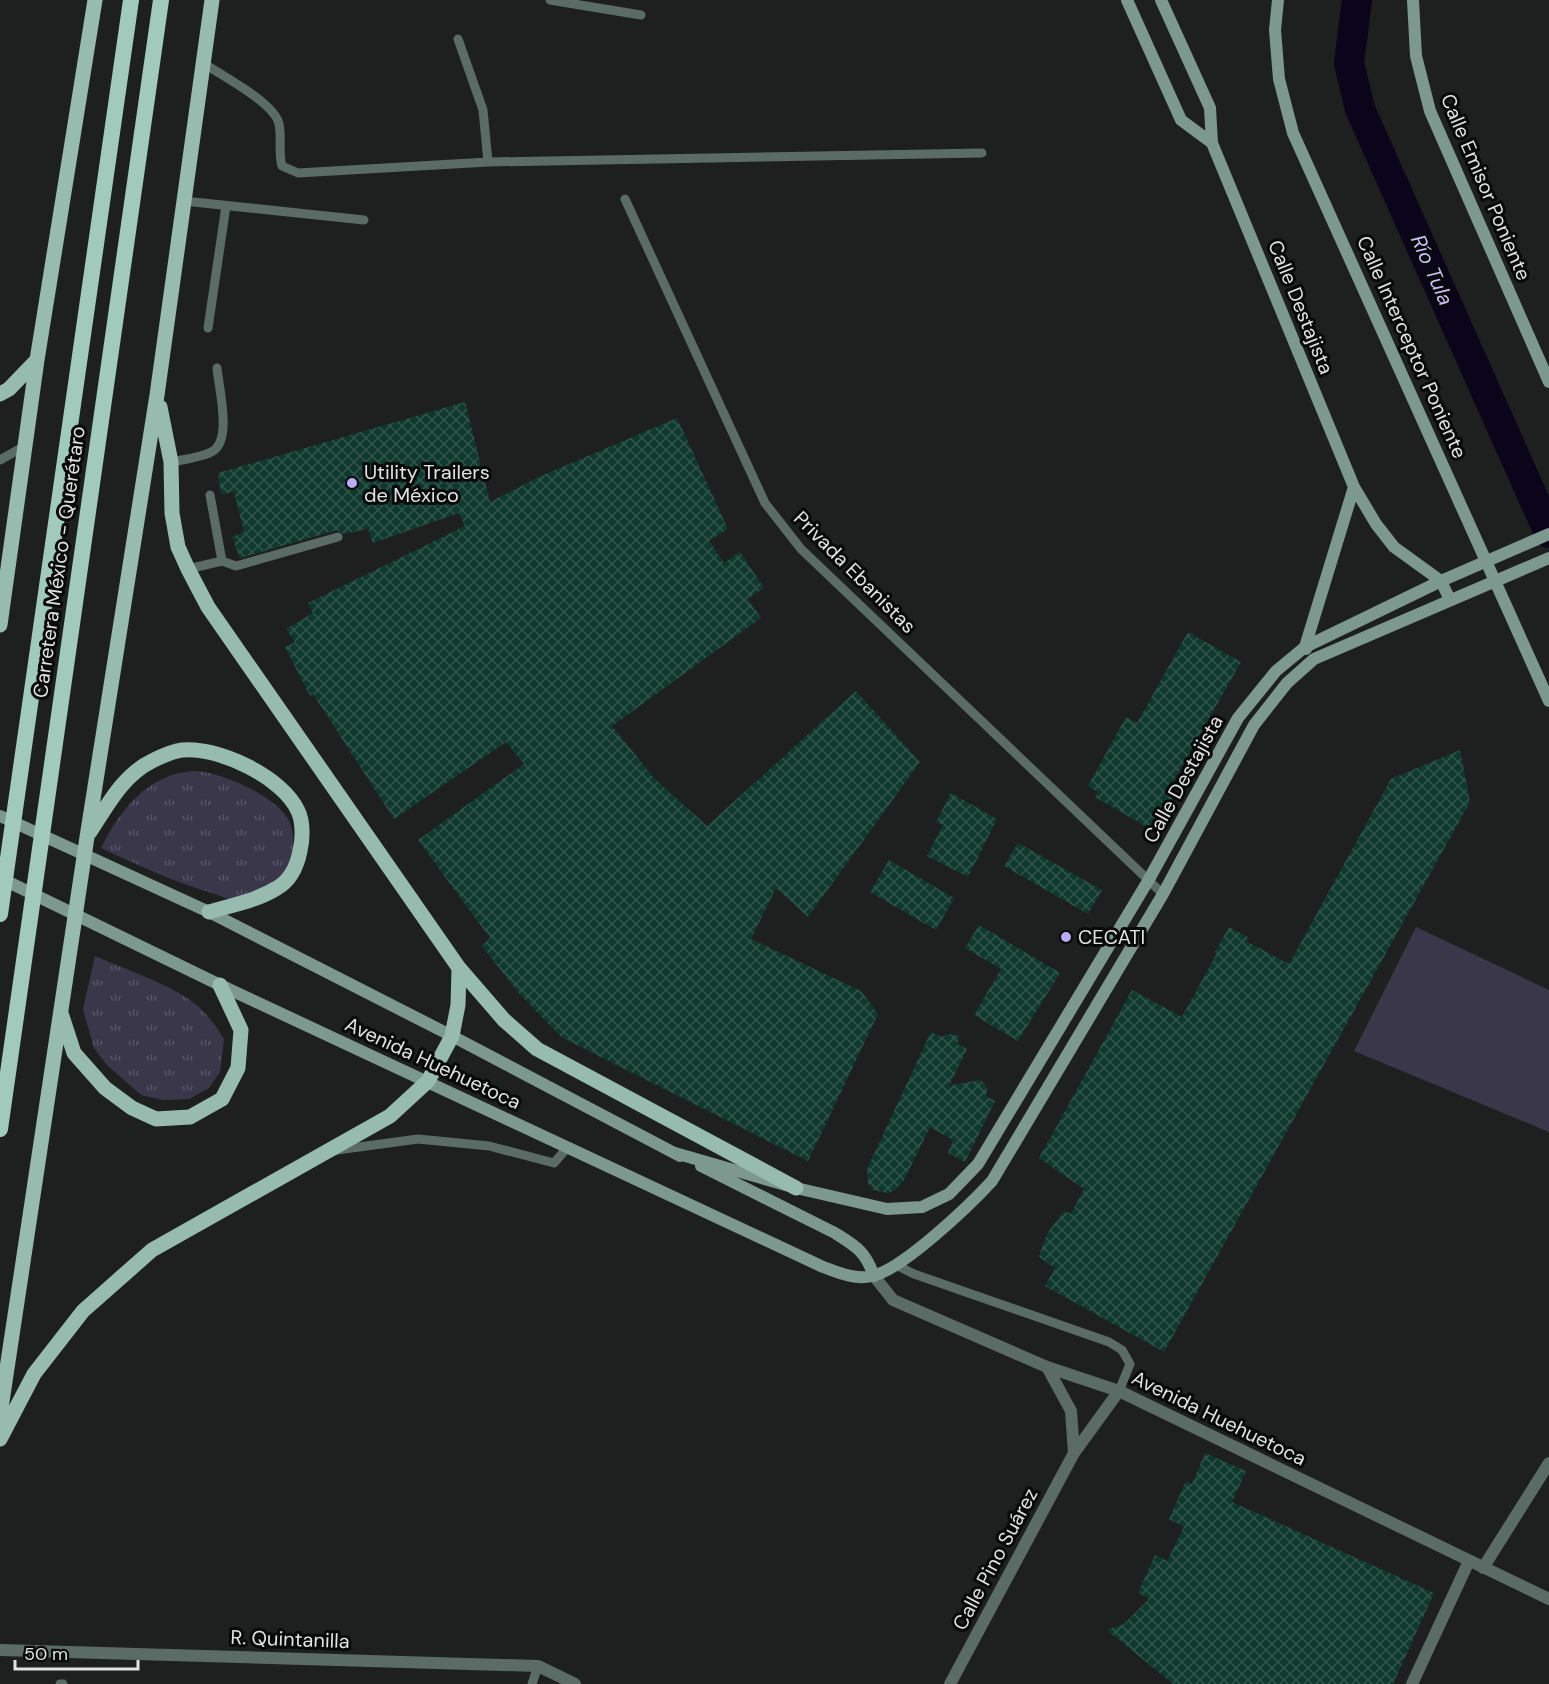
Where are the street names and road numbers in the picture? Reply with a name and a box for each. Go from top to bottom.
street label: Calle Emisor Poniente [1435,90,1537,284]
street label: Calle Interceptor Poniente [1351,232,1473,462]
street label: Calle Destajista [1262,236,1340,378]
street label: Carretera México - Querétaro [27,424,91,700]
street label: Privada Ebanistas [788,505,922,639]
street label: Calle Destajista [1137,710,1229,848]
street label: Avenida Huehuetoca [341,1011,525,1115]
street label: Avenida Huehuetoca [1128,1364,1310,1472]
street label: Calle Pino Suárez [947,1483,1043,1635]
street label: R. Quintanilla [230,1624,350,1654]

